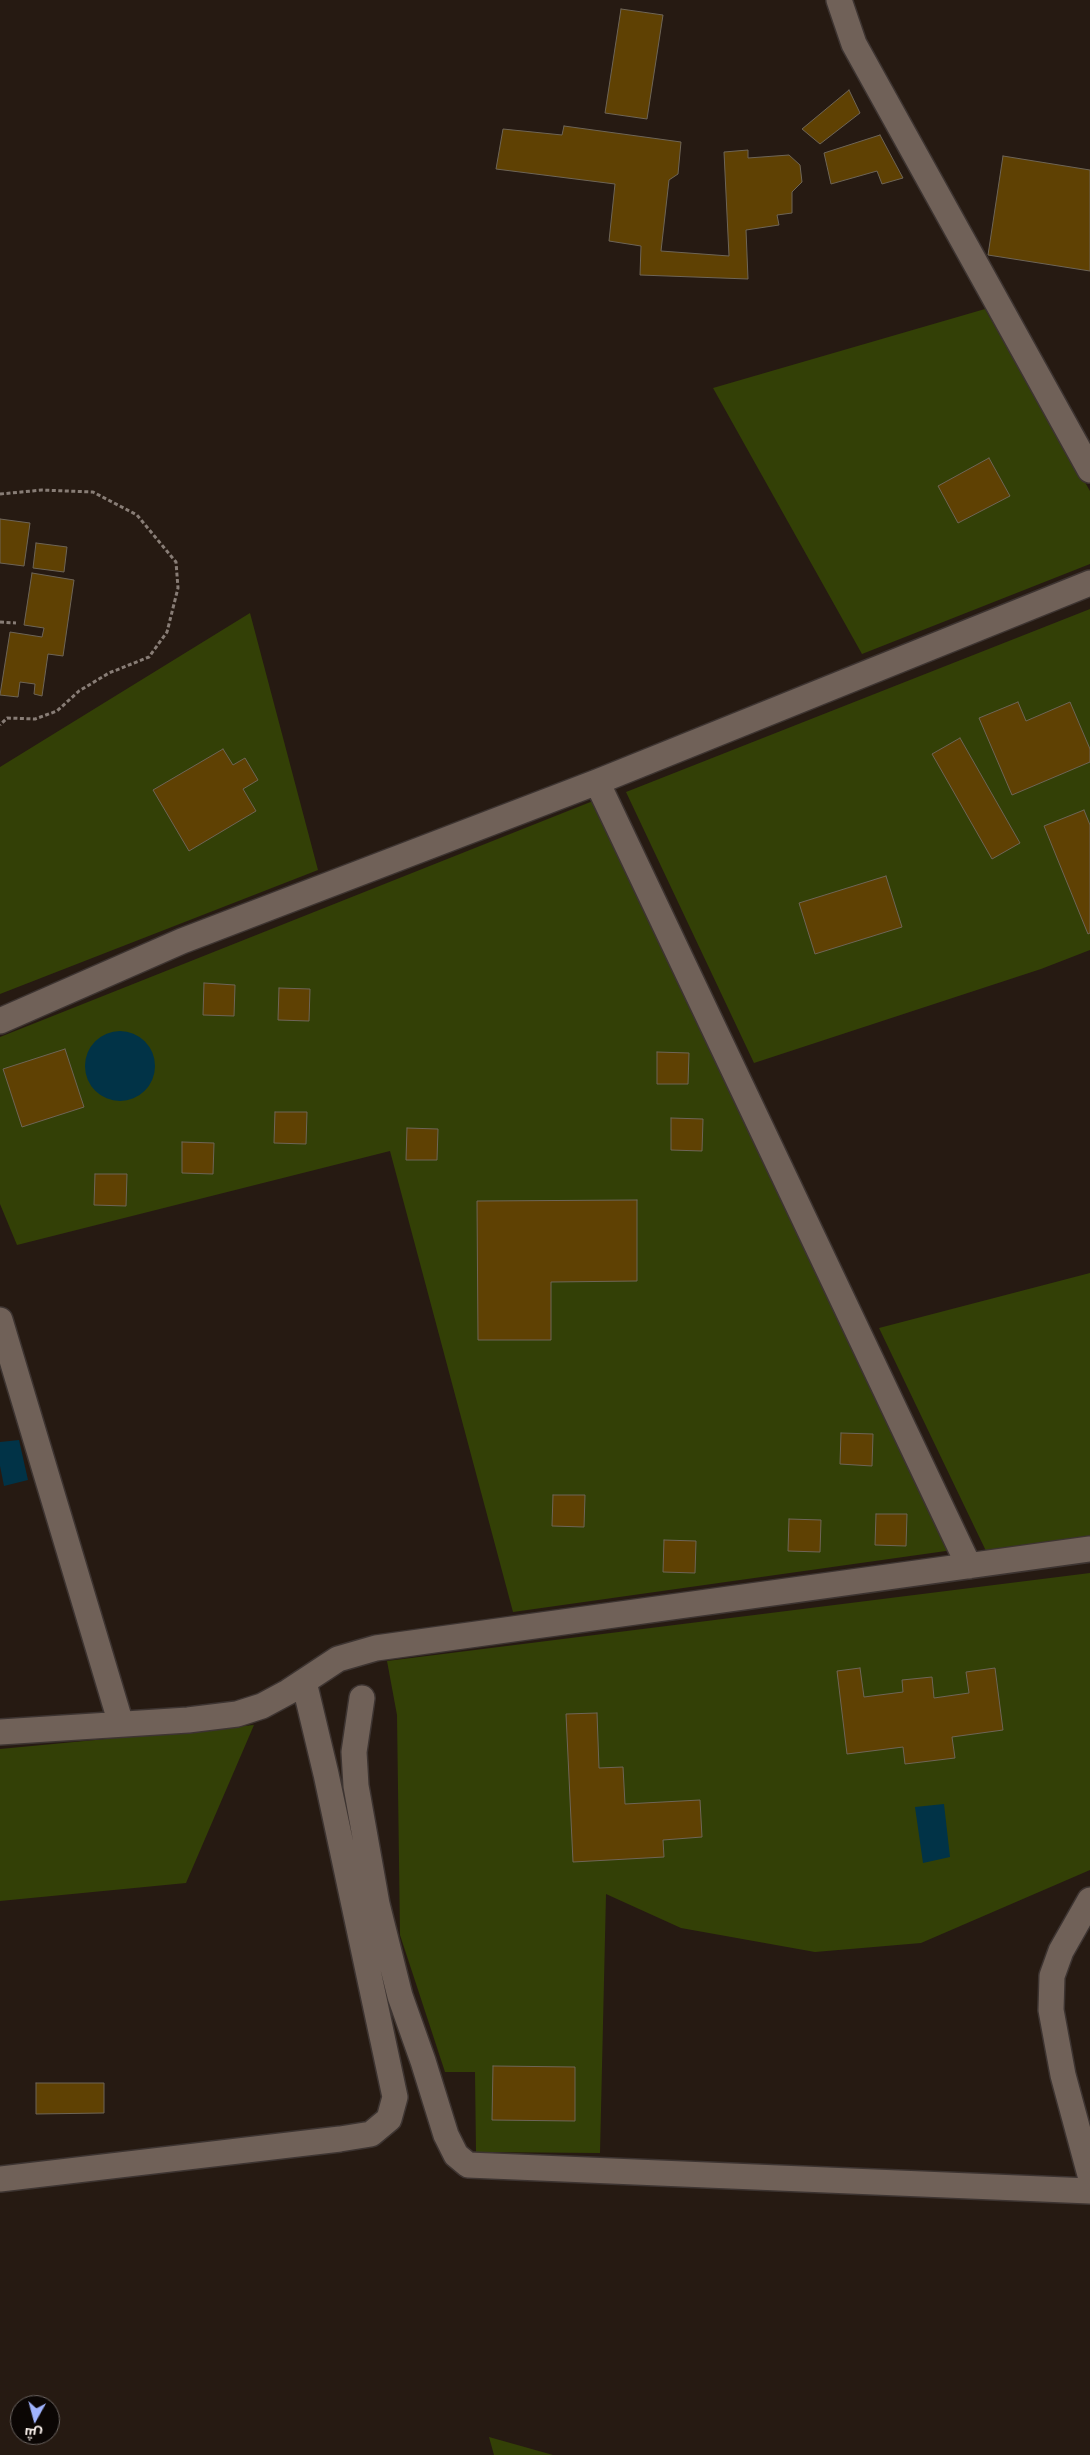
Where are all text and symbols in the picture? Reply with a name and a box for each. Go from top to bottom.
north arrow [10,2395,60,2445]
text: ش [23,2425,43,2444]

